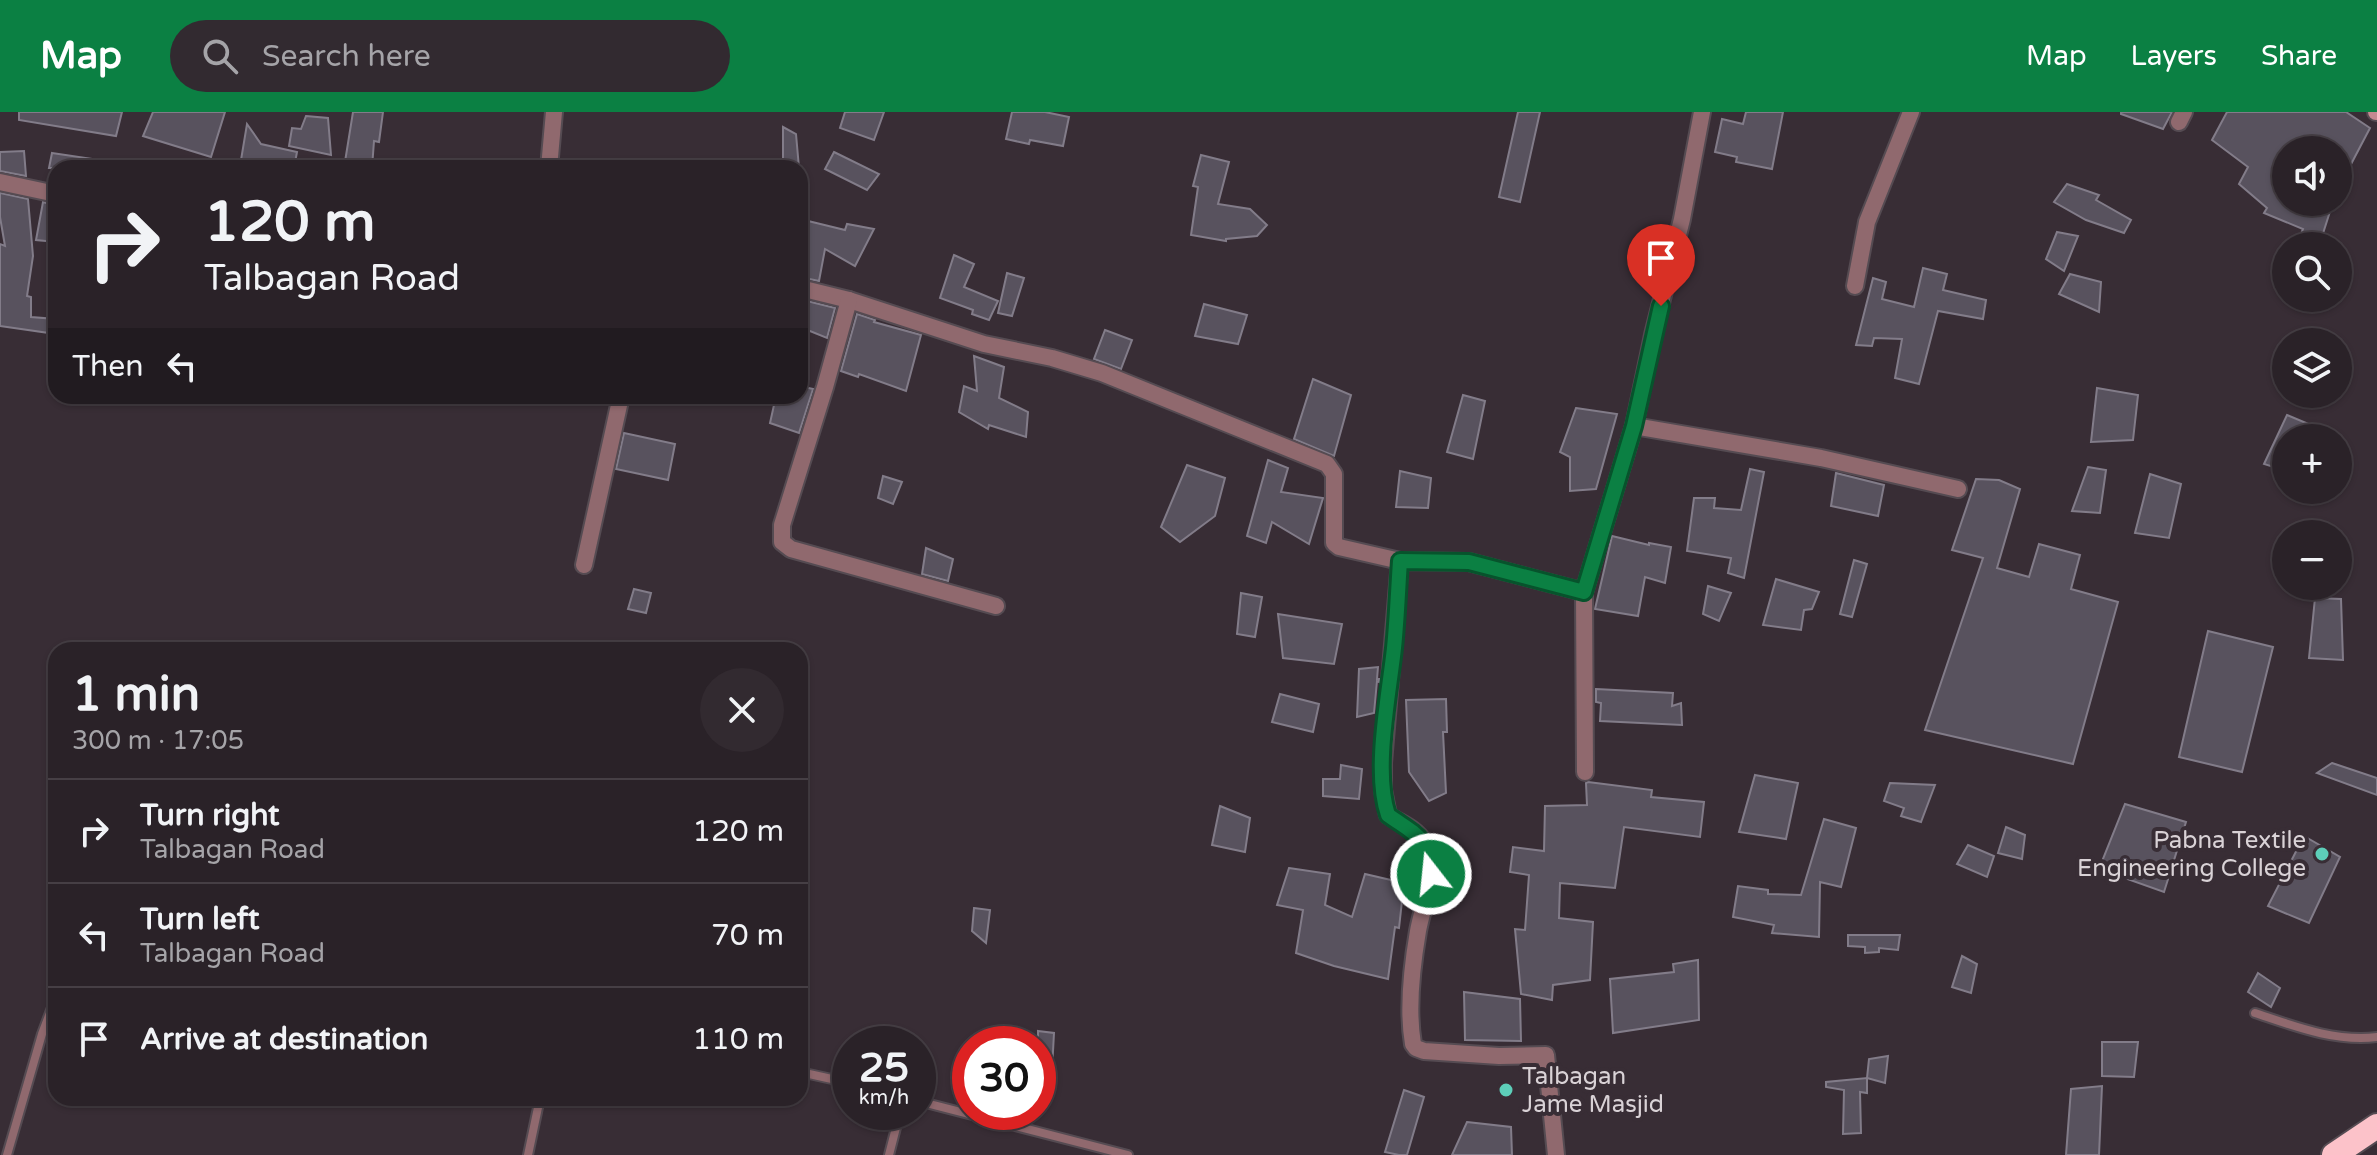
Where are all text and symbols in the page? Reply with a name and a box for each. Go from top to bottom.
search box [170,20,730,92]
text: Map [40,33,122,79]
icon: search [198,34,242,78]
text: Search here [262,38,431,75]
text: Map [2026,39,2087,73]
text: Layers [2131,39,2217,73]
text: Share [2261,39,2337,73]
map controls [2272,136,2352,600]
button: sound [2272,136,2352,216]
text: 120 m [204,189,375,256]
icon: right [72,192,176,296]
pin [1627,224,1695,306]
button: search [2272,232,2352,312]
icon: arrive [1639,236,1683,280]
text: Talbagan Road [204,257,460,300]
button: layers [2272,328,2352,408]
icon: left [160,344,204,388]
text: Then [72,348,144,385]
button: + [2272,424,2352,504]
button: − [2272,520,2352,600]
text: 1 min [72,666,200,724]
button: close [700,668,784,752]
text: 300 m · 17:05 [72,725,244,756]
text: Turn right [140,797,280,834]
icon: right [72,809,116,853]
text: 120 m [692,813,784,850]
place label: Pabna Textile Engineering College [2077,826,2306,883]
position arrow [1389,832,1473,916]
text: Talbagan Road [140,834,325,865]
marker: Pabna Textile Engineering College [2313,845,2331,863]
text: Turn left [140,901,259,938]
icon: left [72,913,116,957]
text: 70 m [711,917,784,954]
text: Talbagan Road [140,938,325,969]
icon: arrive [72,1017,116,1061]
text: Arrive at destination [140,1021,428,1058]
text: 110 m [692,1021,784,1058]
speed limit sign: 30 [952,1026,1056,1130]
text: 25 [859,1044,909,1092]
place label: Talbagan Jame Masjid [1522,1062,1664,1119]
marker: Talbagan Jame Masjid [1497,1081,1515,1099]
text: km/h [859,1086,909,1110]

